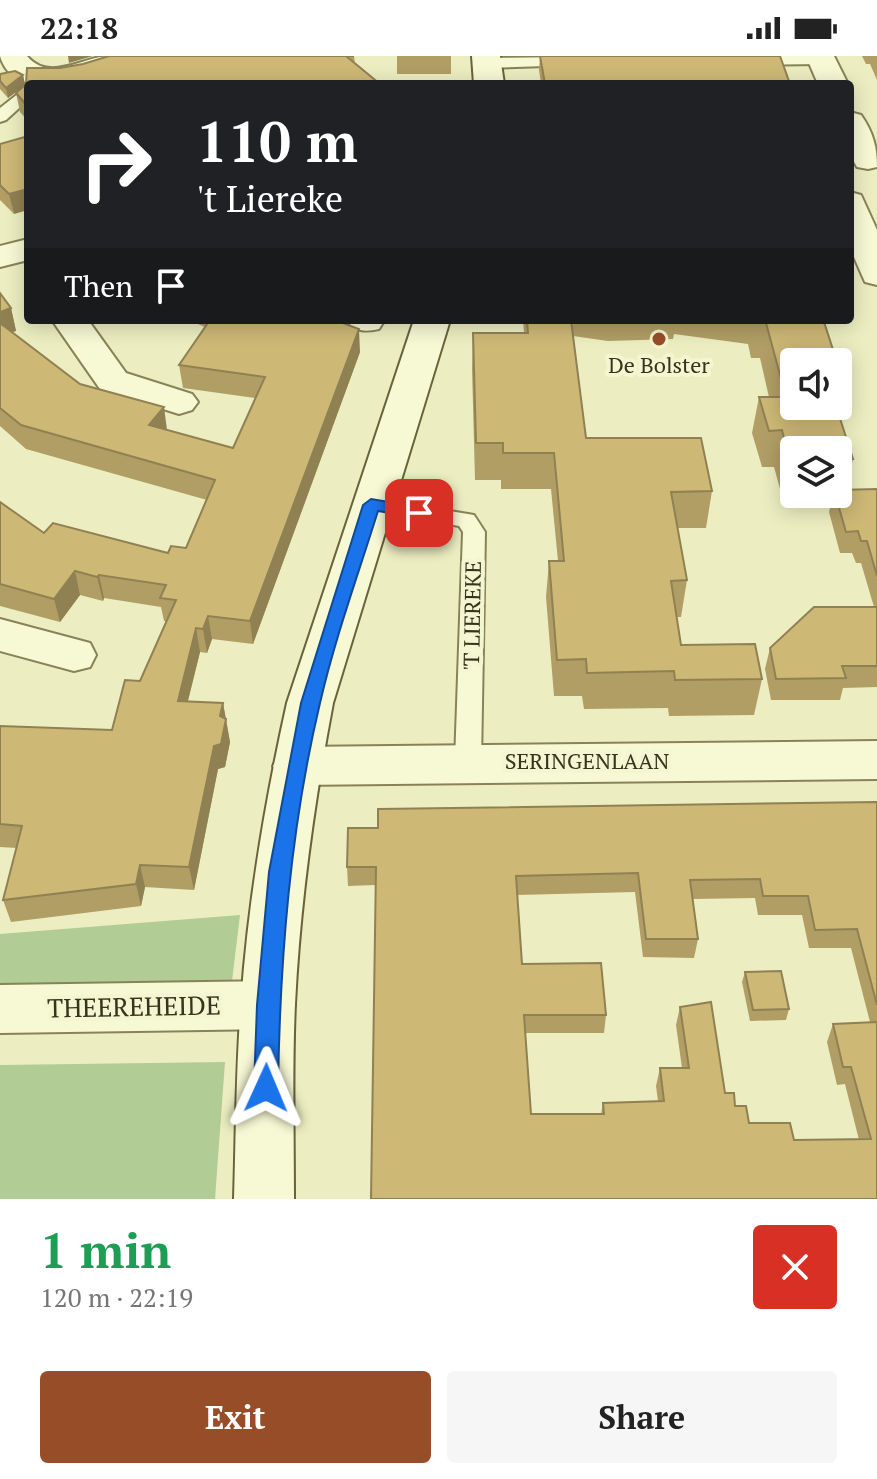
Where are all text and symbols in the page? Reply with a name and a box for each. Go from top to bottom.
text: 22:18 [40,8,118,48]
text: 110 m [196,104,358,178]
icon: right [64,112,168,216]
text: 't Liereke [196,175,343,222]
icon: arrive [149,264,193,308]
text: Then [64,266,133,306]
marker: De Bolster [650,330,668,348]
map controls [780,348,852,508]
button: sound [780,348,852,420]
place label: De Bolster [608,350,710,379]
button: layers [780,436,852,508]
pin [385,479,453,547]
icon: arrive [397,491,441,535]
street label: 'T LIEREKE [456,561,487,671]
street label: SERINGENLAAN [505,746,669,775]
street label: THEEREHEIDE [47,987,221,1025]
position arrow [224,1046,308,1130]
text: 1 min [40,1218,171,1282]
button: close [753,1225,837,1309]
text: 120 m · 22:19 [40,1280,193,1314]
button: Exit [40,1371,431,1463]
button: Share [447,1371,837,1463]

